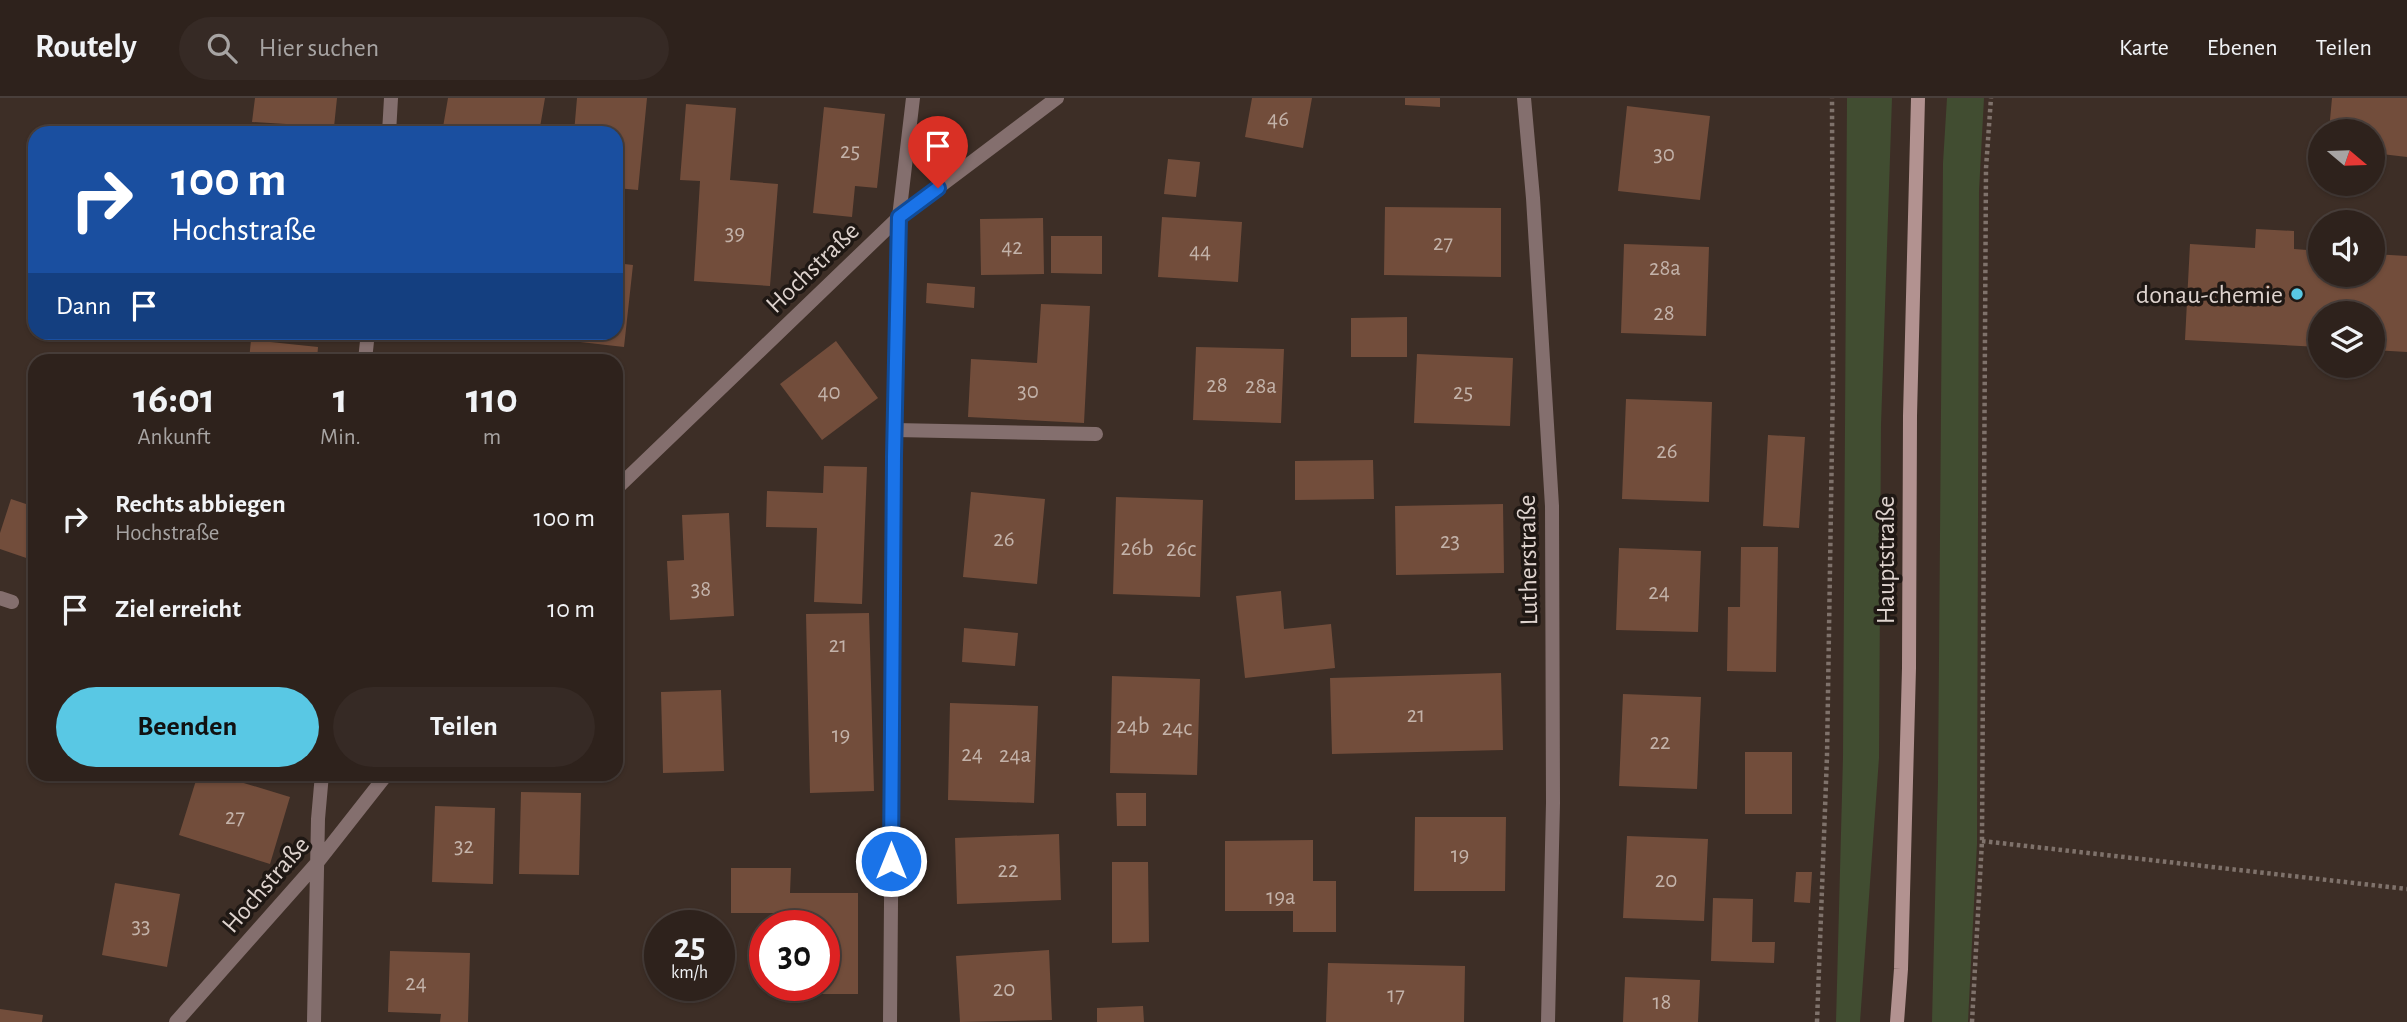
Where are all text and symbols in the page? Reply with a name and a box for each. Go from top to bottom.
search box [179,17,669,80]
icon: search [203,29,241,67]
text: Routely [35,31,137,64]
text: Hier suchen [259,35,379,61]
text: Karte [2119,36,2169,60]
text: Ebenen [2207,36,2278,60]
text: Teilen [2316,36,2372,60]
house number: 46 [1267,108,1289,131]
pin [908,116,968,188]
north arrow [2308,119,2385,196]
map controls [2308,119,2385,378]
icon: arrive [919,127,957,165]
house number: 25 [840,140,860,163]
house number: 30 [1653,143,1675,166]
icon: right [56,154,147,245]
text: 100 m [171,156,287,205]
button: sound [2308,210,2385,287]
text: Hochstraße [171,214,316,246]
street label: Hochstraße [761,217,864,318]
house number: 39 [725,222,745,245]
house number: 27 [1433,232,1453,255]
house number: 42 [1001,236,1023,259]
house number: 44 [1189,240,1211,263]
house number: 28a [1649,257,1681,280]
place label: donau-chemie [2136,282,2283,308]
marker: donau-chemie [2289,286,2305,302]
icon: arrive [125,287,163,325]
text: Dann [56,293,111,319]
button: layers [2308,301,2385,378]
house number: 28 [1653,302,1675,325]
house number: 28 [1206,374,1228,397]
house number: 28a [1245,375,1277,398]
text: 16:01 [133,378,215,420]
text: 1 [333,378,348,420]
text: 110 [466,378,518,420]
house number: 30 [1017,380,1039,403]
house number: 40 [817,381,841,404]
house number: 25 [1453,381,1473,404]
text: Ankunft [137,426,211,449]
text: Min. [320,426,361,449]
text: m [483,426,501,449]
house number: 26 [1656,440,1678,463]
text: Rechts abbiegen [115,491,286,517]
street label: Lutherstraße [1514,494,1542,626]
street label: Hauptstraße [1873,496,1899,624]
icon: right [56,500,94,538]
text: 100 m [534,505,595,531]
text: Hochstraße [115,522,219,545]
house number: 26 [993,528,1015,551]
house number: 23 [1440,530,1460,553]
house number: 26b [1120,537,1154,560]
house number: 26c [1166,538,1196,561]
house number: 38 [691,578,711,601]
house number: 24 [1648,581,1670,604]
icon: arrive [56,591,94,629]
text: Ziel erreicht [115,596,241,622]
text: 10 m [547,596,595,622]
house number: 21 [829,634,847,657]
button: Beenden [56,687,319,767]
button: Teilen [333,687,595,767]
house number: 21 [1407,704,1425,727]
house number: 24b [1116,715,1150,738]
house number: 24c [1162,717,1192,740]
house number: 19 [832,724,850,747]
house number: 22 [1650,731,1670,754]
house number: 24 [961,743,983,766]
house number: 24a [999,744,1031,767]
house number: 27 [225,806,245,829]
position arrow [854,824,928,898]
street label: Hochstraße [217,832,314,938]
house number: 32 [454,835,474,858]
house number: 19 [1451,844,1469,867]
house number: 22 [998,859,1018,882]
house number: 20 [1655,869,1677,892]
house number: 19a [1266,886,1296,909]
speed limit sign: 30 [749,910,840,1001]
house number: 33 [132,915,150,938]
text: 25 [674,929,705,964]
text: km/h [671,964,708,982]
house number: 24 [405,972,427,995]
house number: 20 [993,978,1015,1001]
house number: 17 [1387,984,1405,1007]
house number: 18 [1653,991,1671,1014]

